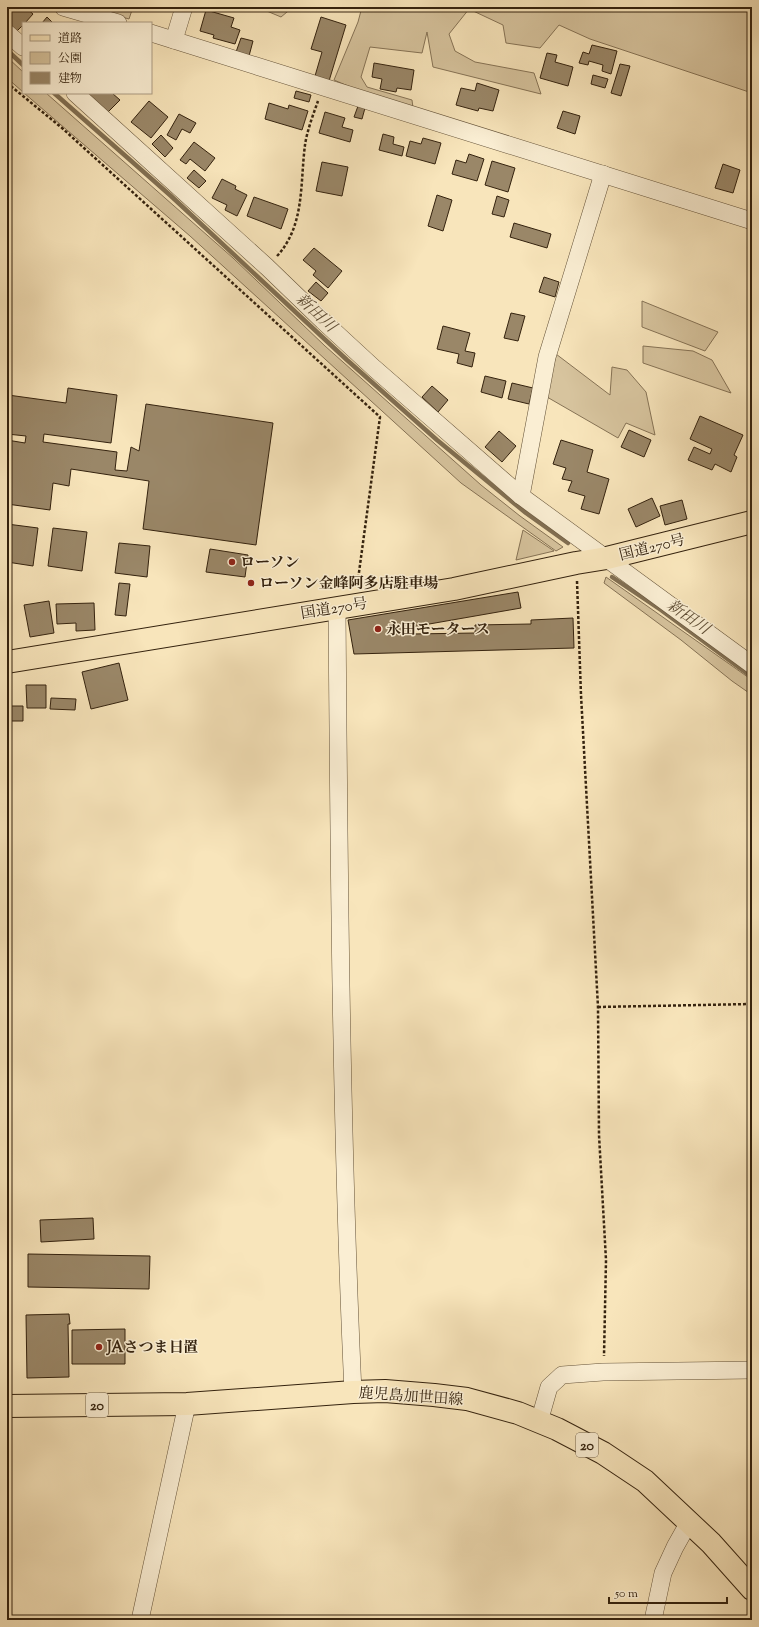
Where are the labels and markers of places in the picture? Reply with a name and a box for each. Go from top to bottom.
place label: ローソン [240,553,299,574]
marker: ローソン [227,557,237,567]
place label: ローソン金峰阿多店駐車場 [259,574,438,595]
marker: ローソン金峰阿多店駐車場 [246,578,256,588]
place label: 永田モータース [386,620,490,641]
marker: 永田モータース [373,624,383,634]
place label: JAさつま日置 [106,1338,199,1359]
marker: JAさつま日置 [94,1342,104,1352]

